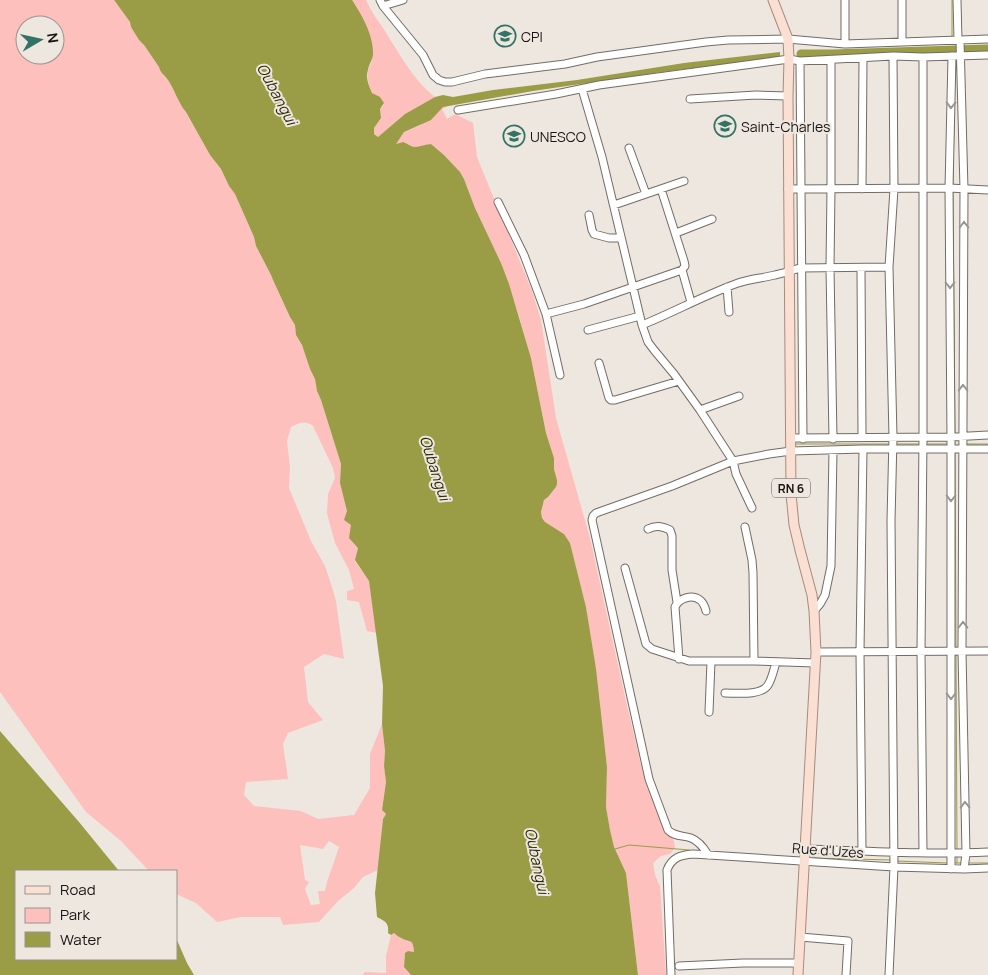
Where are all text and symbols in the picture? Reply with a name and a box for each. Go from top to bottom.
north arrow [15,15,65,65]
school or university icon: CPI [493,24,517,48]
place label: CPI [521,27,543,46]
text: N [43,31,64,44]
water label: Oubangui [252,59,303,131]
one-way arrow [946,102,956,109]
school or university icon: Saint-Charles [713,114,737,138]
place label: Saint-Charles [741,117,830,136]
school or university icon: UNESCO [502,124,526,148]
place label: UNESCO [530,127,586,146]
one-way arrow [959,221,969,229]
one-way arrow [945,282,955,289]
one-way arrow [958,384,968,392]
water label: Oubangui [415,433,456,506]
road number: RN 6 [772,478,810,498]
one-way arrow [946,494,956,502]
one-way arrow [958,621,968,628]
one-way arrow [946,692,956,700]
one-way arrow [960,801,970,808]
water label: Oubangui [520,826,555,898]
street label: Rue d'Uzès [792,838,864,862]
legend [15,870,178,960]
text: Road [60,879,96,900]
text: Park [60,904,90,925]
text: Water [60,929,102,950]

